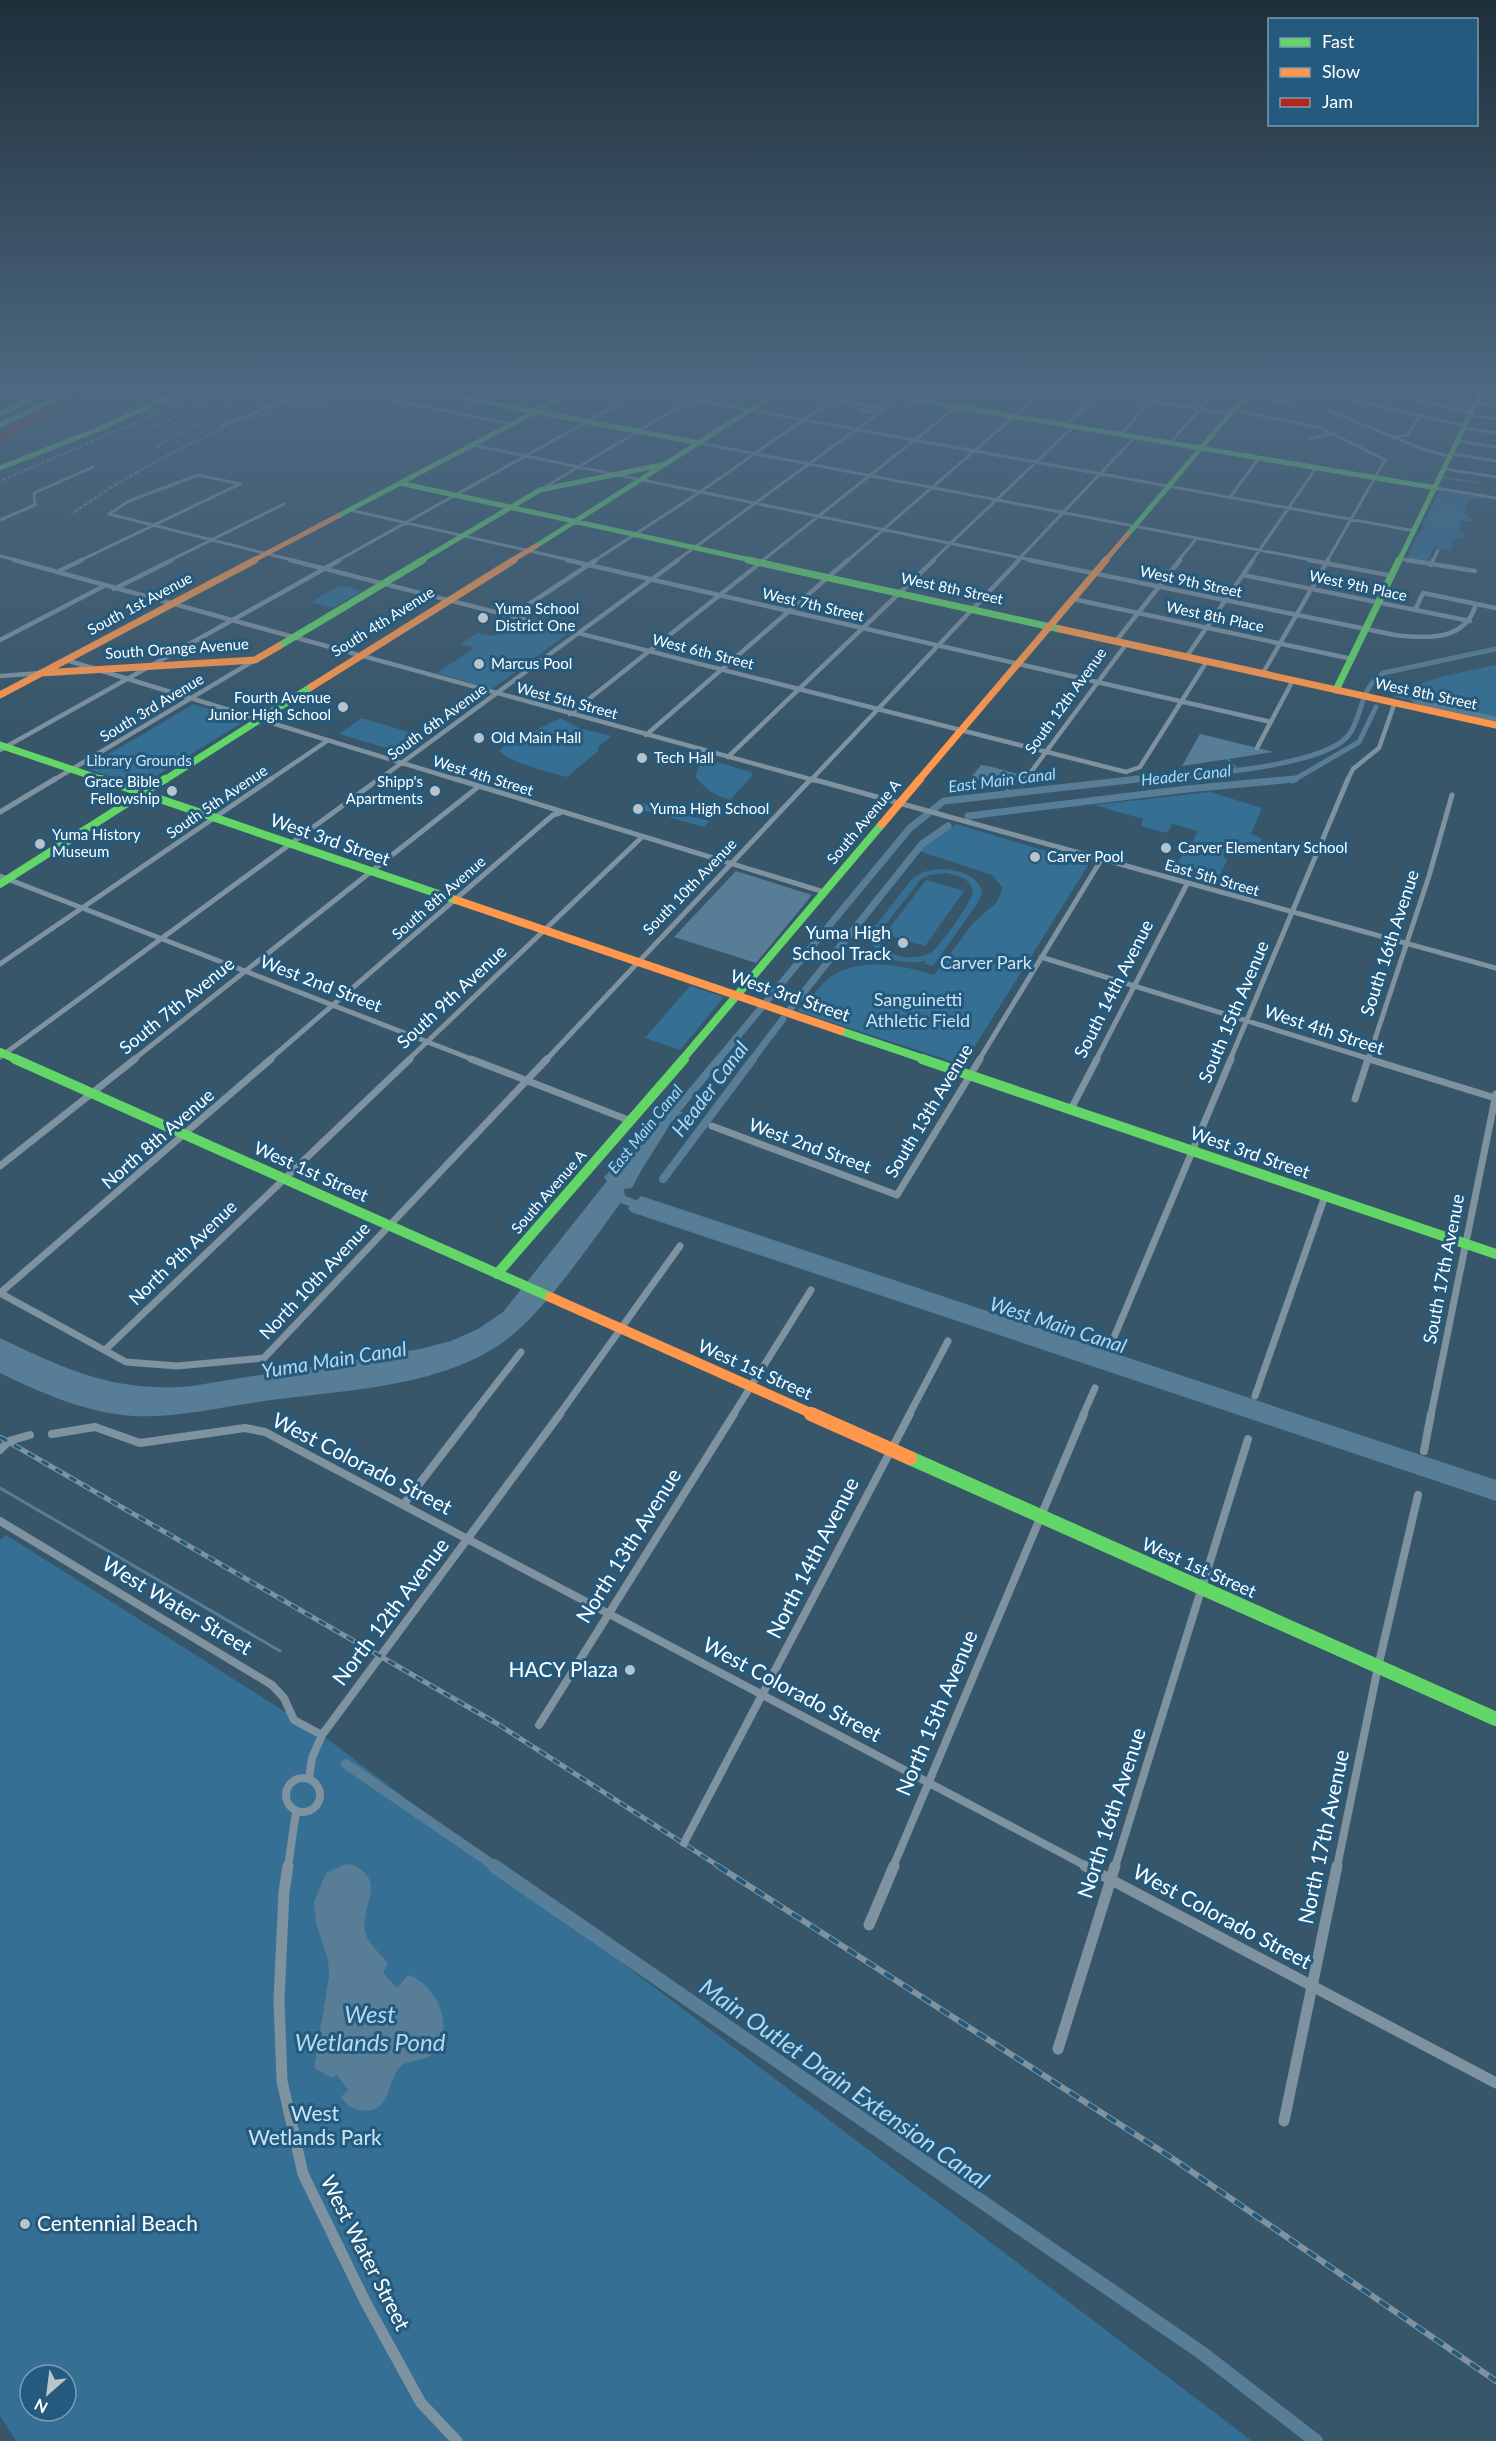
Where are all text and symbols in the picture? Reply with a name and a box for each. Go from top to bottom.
legend [1268,18,1478,126]
text: Fast [1322,30,1355,52]
text: Slow [1322,60,1360,82]
text: Jam [1322,90,1353,112]
street label: West 9th Street [1138,561,1245,601]
street label: West 9th Place [1308,566,1409,604]
street label: South 1st Avenue [84,568,195,638]
street label: West 8th Street [899,568,1006,608]
street label: South 4th Avenue [328,582,437,660]
street label: West 7th Street [760,584,867,625]
street label: West 8th Place [1165,597,1266,635]
place label: Yuma School District One [495,599,579,634]
marker: Yuma School District One [476,611,490,625]
street label: West 6th Street [651,630,757,673]
street label: South Orange Avenue [104,634,250,662]
street label: South 12th Avenue [1021,644,1110,757]
place label: Marcus Pool [491,654,572,672]
marker: Marcus Pool [472,657,486,671]
street label: South 3rd Avenue [96,669,207,745]
street label: West 8th Street [1373,673,1480,713]
street label: West 5th Street [515,678,620,722]
street label: South 6th Avenue [383,679,489,763]
place label: Fourth Avenue Junior High School [208,688,331,723]
marker: Fourth Avenue Junior High School [336,700,350,714]
place label: Old Main Hall [491,728,581,746]
marker: Old Main Hall [472,731,486,745]
place label: Tech Hall [654,748,714,766]
park label: Library Grounds [86,751,192,769]
street label: West 4th Street [431,751,536,799]
marker: Tech Hall [635,751,649,765]
water label: Header Canal [1140,760,1232,789]
street label: South 5th Avenue [162,761,270,842]
water label: East Main Canal [947,763,1057,796]
place label: Grace Bible Fellowship [85,772,160,807]
place label: Shipp's Apartments [346,772,423,807]
street label: South Avenue A [823,775,904,867]
marker: Grace Bible Fellowship [165,784,179,798]
marker: Shipp's Apartments [428,784,442,798]
place label: Yuma High School [650,799,769,817]
marker: Yuma High School [631,802,645,816]
street label: West 3rd Street [268,808,393,870]
place label: Yuma History Museum [52,825,141,860]
street label: South 10th Avenue [639,834,740,938]
marker: Yuma History Museum [33,837,47,851]
place label: Carver Elementary School [1178,838,1348,856]
marker: Carver Elementary School [1159,841,1173,855]
place label: Carver Pool [1047,847,1124,865]
marker: Carver Pool [1028,850,1042,864]
street label: South 8th Avenue [388,852,489,943]
street label: East 5th Street [1163,855,1262,899]
street label: South 16th Avenue [1355,867,1423,1018]
street label: South 14th Avenue [1069,916,1157,1061]
place label: Yuma High School Track [792,921,892,964]
marker: Yuma High School Track [896,936,910,950]
street label: South 15th Avenue [1193,937,1273,1086]
street label: South 9th Avenue [392,940,511,1053]
street label: West 2nd Street [257,950,386,1017]
park label: Carver Park [940,951,1033,973]
street label: South 7th Avenue [114,952,238,1058]
street label: West 3rd Street [728,964,853,1026]
park label: Sanguinetti Athletic Field [866,988,970,1031]
street label: West 4th Street [1262,999,1388,1059]
water label: Header Canal [666,1036,753,1141]
street label: South 13th Avenue [880,1040,977,1181]
water label: East Main Canal [603,1080,686,1177]
street label: North 8th Avenue [97,1083,218,1193]
street label: West 2nd Street [746,1113,875,1178]
street label: West 3rd Street [1188,1121,1313,1183]
street label: West 1st Street [251,1136,372,1206]
street label: South Avenue A [507,1145,590,1237]
street label: South 17th Avenue [1418,1192,1468,1346]
street label: North 9th Avenue [124,1195,241,1309]
street label: North 10th Avenue [254,1217,374,1344]
water label: West Main Canal [987,1291,1130,1358]
street label: West 1st Street [695,1334,816,1404]
water label: Yuma Main Canal [260,1336,408,1382]
street label: West Colorado Street [269,1406,457,1519]
street label: North 13th Avenue [570,1463,685,1627]
street label: North 14th Avenue [760,1472,863,1642]
street label: West 1st Street [1139,1532,1260,1602]
street label: North 12th Avenue [326,1533,453,1690]
street label: West Water Street [98,1550,258,1660]
street label: North 15th Avenue [889,1626,982,1799]
street label: West Colorado Street [699,1631,887,1747]
place label: HACY Plaza [509,1656,618,1681]
marker: HACY Plaza [623,1663,637,1677]
street label: North 16th Avenue [1071,1724,1150,1901]
street label: North 17th Avenue [1292,1747,1353,1926]
street label: West Colorado Street [1129,1858,1317,1974]
water label: Main Outlet Drain Extension Canal [695,1971,996,2194]
water label: West Wetlands Pond [295,1999,446,2056]
park label: West Wetlands Park [248,2100,382,2149]
street label: West Water Street [316,2171,416,2334]
place label: Centennial Beach [37,2210,198,2235]
marker: Centennial Beach [18,2217,32,2231]
north arrow [18,2363,78,2423]
text: N [31,2395,51,2418]

